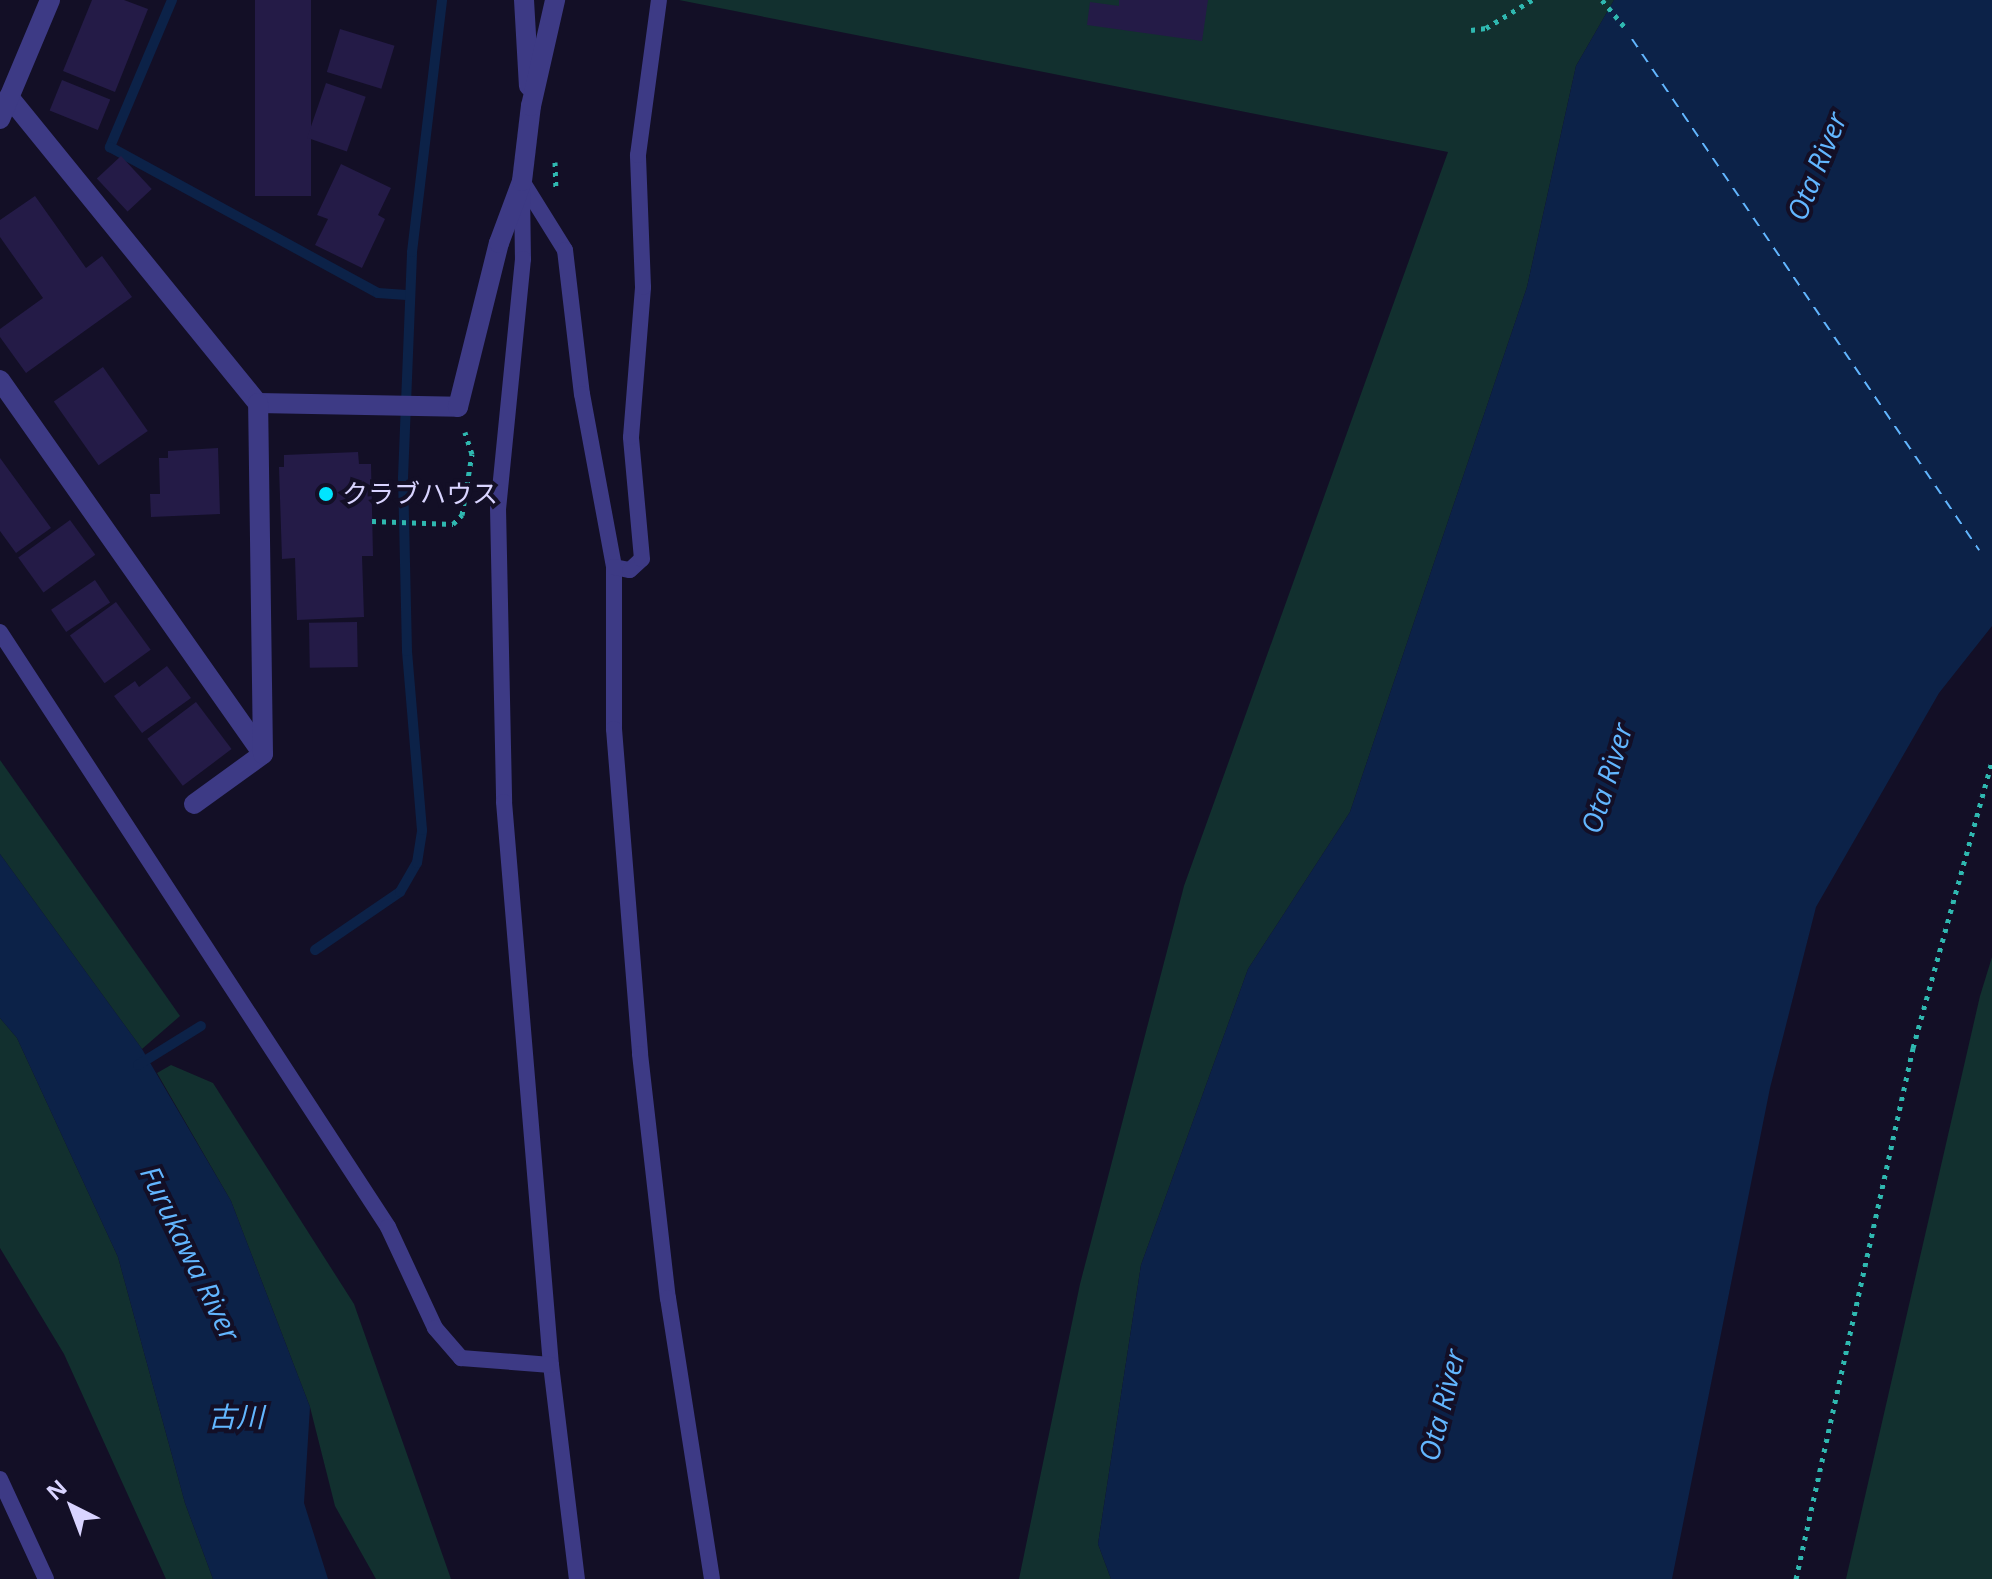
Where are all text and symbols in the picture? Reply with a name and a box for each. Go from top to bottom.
water label: Ota River [1779,107,1853,225]
place label: クラブハウス [342,478,498,510]
marker: クラブハウス [317,485,335,503]
water label: Ota River [1573,719,1639,837]
water label: Furukawa River [134,1160,248,1346]
water label: Ota River [1411,1346,1471,1464]
water label: 古川 [208,1399,264,1433]
north arrow [32,1467,112,1547]
text: N [39,1472,73,1506]

